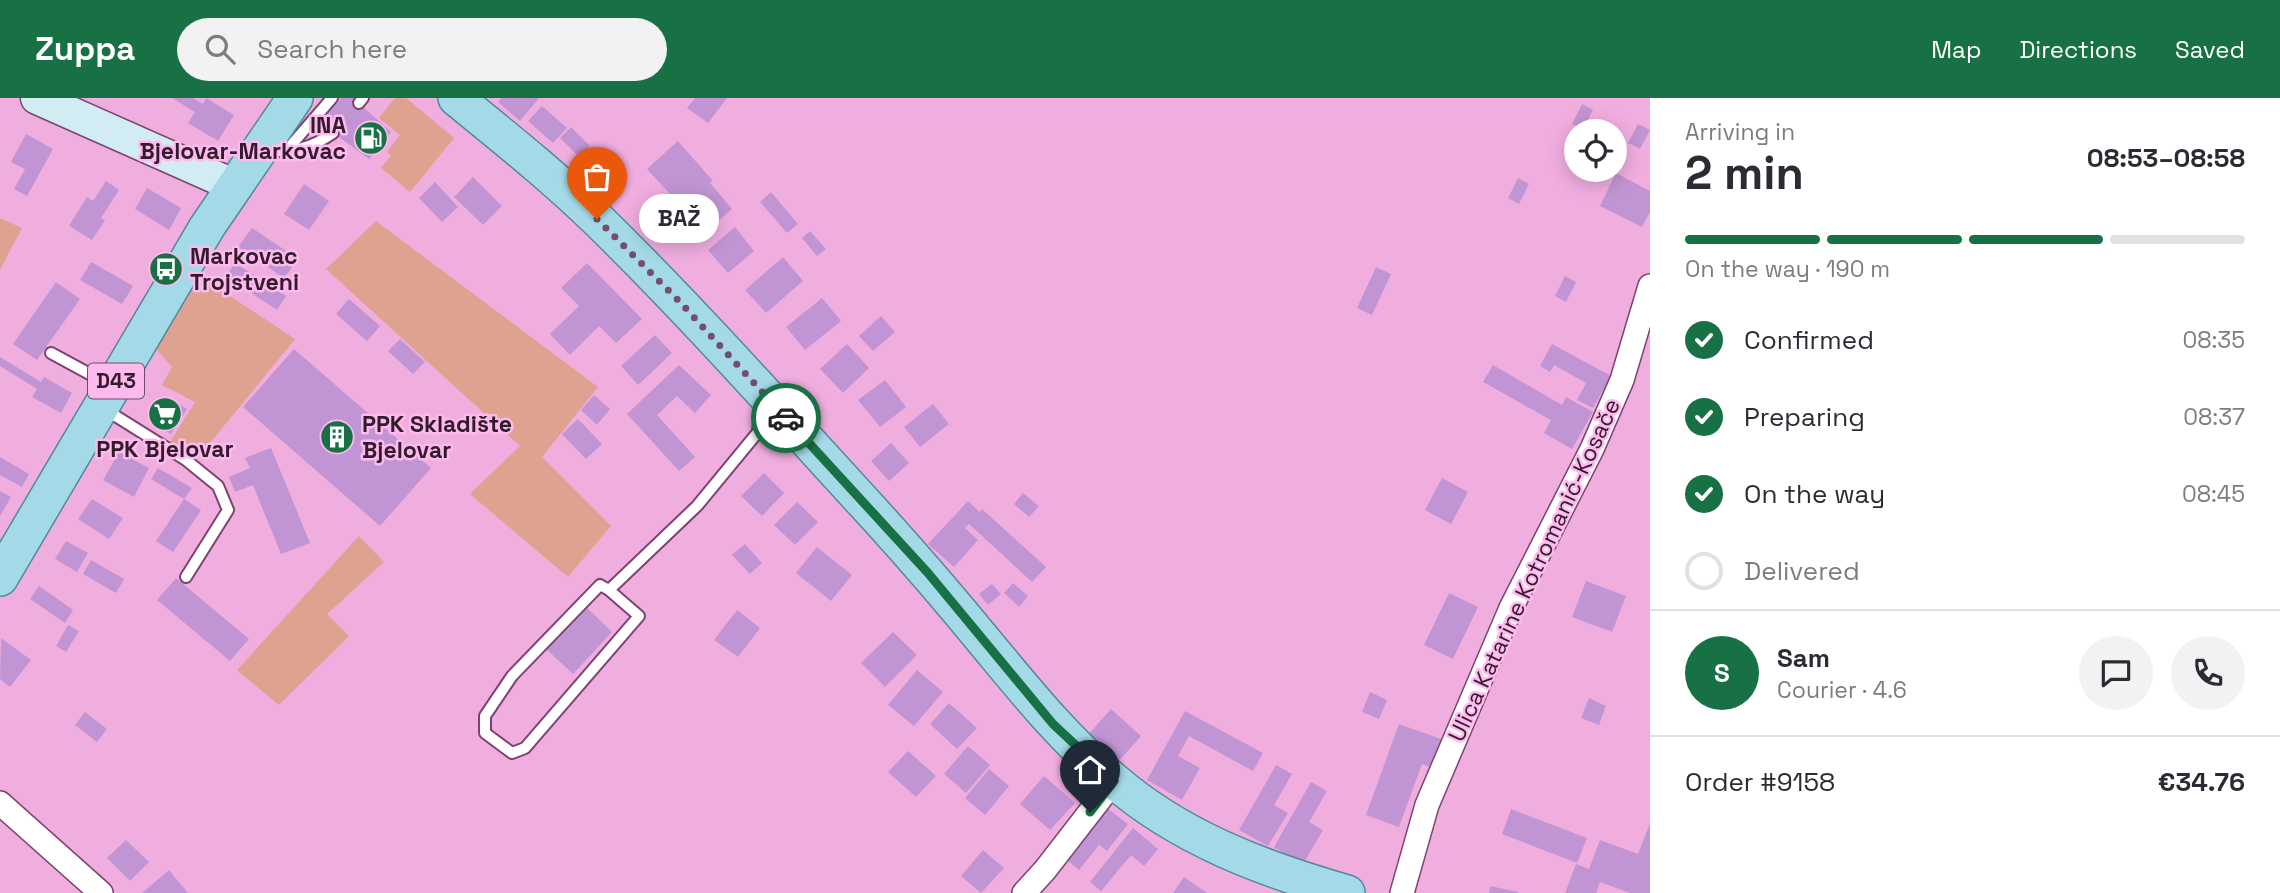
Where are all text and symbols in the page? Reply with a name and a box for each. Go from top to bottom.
search box [177,18,667,81]
text: Zuppa [35,28,135,70]
icon: search [201,30,239,68]
text: Search here [257,32,407,66]
text: Map [1931,34,1981,65]
text: Directions [2019,34,2137,65]
text: Saved [2175,34,2245,65]
place label: INA Bjelovar-Markovac [139,110,346,166]
text: Arriving in [1685,117,1795,147]
fuel station icon: INA Bjelovar-Markovac [352,119,390,157]
map controls [1564,119,1627,182]
button: locate [1564,119,1627,182]
text: 08:53–08:58 [2087,141,2245,175]
text: 2 min [1685,144,1804,202]
pin [567,147,627,219]
icon: bag [578,158,616,196]
callout: BAŽ [639,194,720,244]
text: BAŽ [658,203,700,233]
place label: Markovac Trojstveni [190,241,299,297]
bus stop icon: Markovac Trojstveni [147,250,185,288]
text: On the way · 190 m [1685,254,1890,284]
icon: check [1685,321,1723,359]
text: Confirmed [1744,323,1874,357]
text: 08:35 [2182,325,2245,355]
road number: D43 [88,364,144,398]
courier [751,383,821,453]
street label: Ulica Katarine Kotromanić-Kosače [1441,394,1627,746]
supermarket icon: PPK Bjelovar [146,395,184,433]
icon: check [1685,398,1723,436]
icon: car [767,399,805,437]
text: Preparing [1744,400,1865,434]
text: 08:37 [2183,402,2245,432]
place label: PPK Skladište Bjelovar [362,409,512,465]
building icon: PPK Skladište Bjelovar [318,418,356,456]
place label: PPK Bjelovar [96,434,234,464]
icon: check [1685,475,1723,513]
text: On the way [1744,477,1885,511]
text: 08:45 [2182,479,2245,509]
text: Delivered [1744,554,1860,588]
button: chat [2079,636,2153,710]
button: phone [2171,636,2245,710]
text: Sam [1777,641,1830,675]
text: S [1714,656,1730,690]
text: Courier · 4.6 [1777,675,1907,705]
pin [1060,740,1120,812]
icon: home [1071,751,1109,789]
text: Order #9158 [1685,765,1835,799]
text: €34.76 [2158,765,2245,799]

